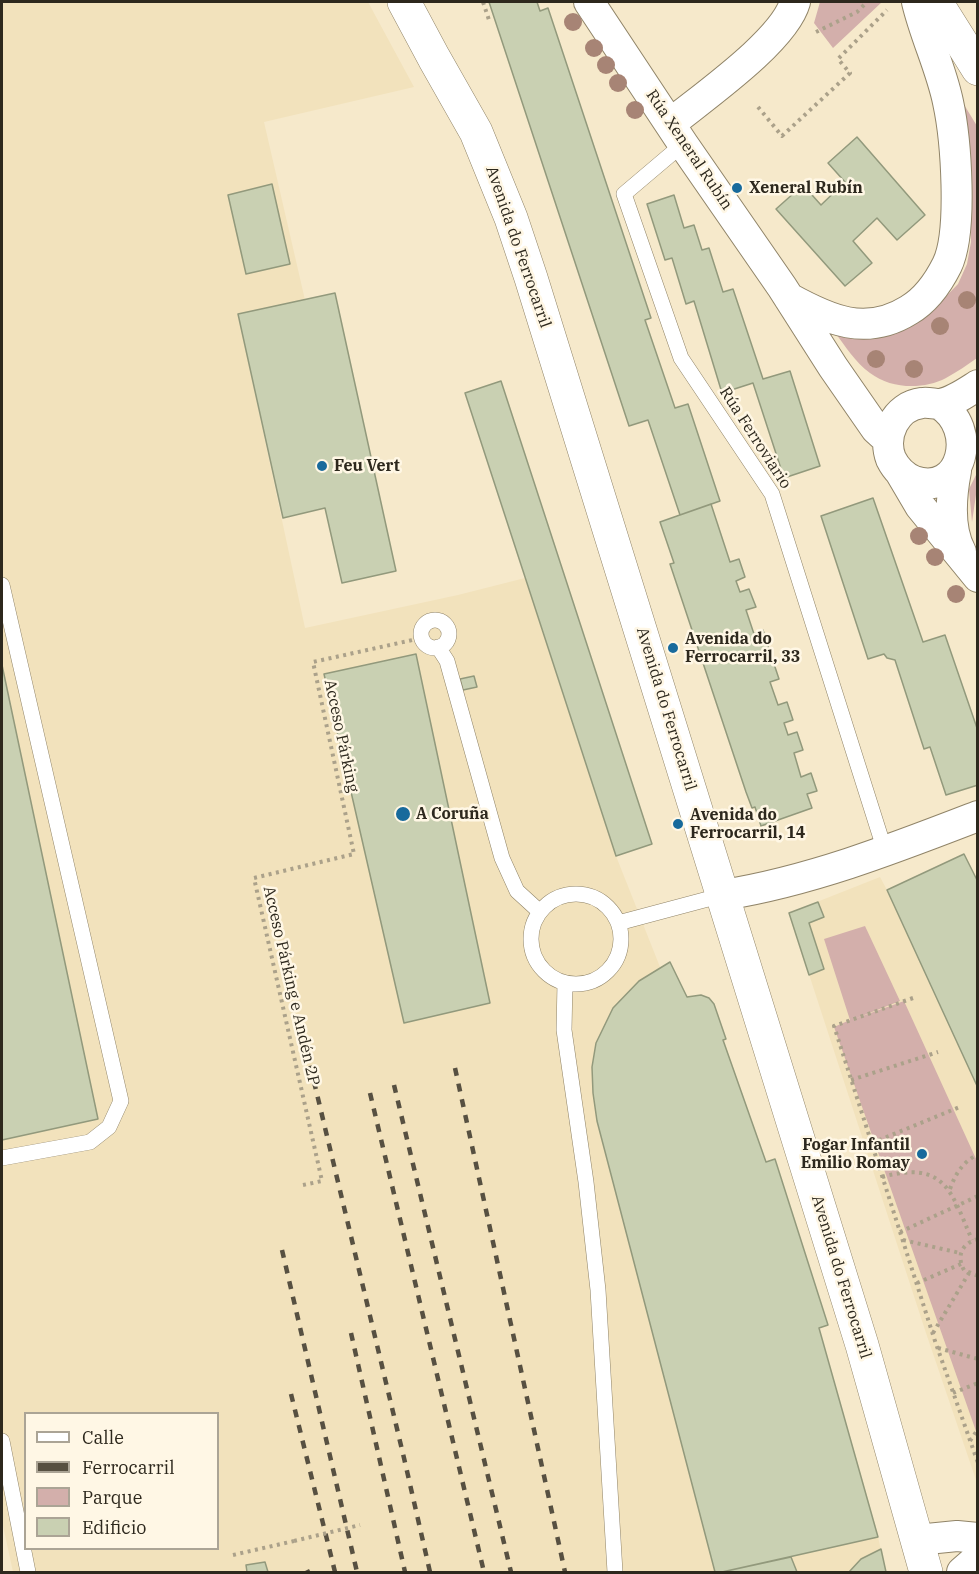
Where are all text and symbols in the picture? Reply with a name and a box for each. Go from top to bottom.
street label: Rúa Xeneral Rubín [642,86,736,214]
street label: Avenida do Ferrocarril [481,164,555,330]
place label: Xeneral Rubín [749,178,863,198]
marker: Xeneral Rubín [730,181,744,195]
street label: Rúa Ferroviario [715,384,795,492]
place label: Feu Vert [334,456,400,476]
marker: Feu Vert [315,459,329,473]
street label: Avenida do Ferrocarril [632,625,700,793]
place label: Avenida do Ferrocarril, 33 [685,629,800,667]
marker: Avenida do Ferrocarril, 33 [666,641,680,655]
street label: Acceso Párking [320,678,362,794]
place label: A Coruña [416,804,489,824]
marker: A Coruña [394,805,412,823]
place label: Avenida do Ferrocarril, 14 [690,805,805,843]
marker: Avenida do Ferrocarril, 14 [671,817,685,831]
street label: Acceso Párking e Andén 2P [259,884,323,1088]
place label: Fogar Infantil Emilio Romay [801,1135,910,1173]
marker: Fogar Infantil Emilio Romay [915,1147,929,1161]
street label: Avenida do Ferrocarril [807,1193,875,1361]
legend [24,1412,219,1550]
text: Calle [82,1426,124,1449]
text: Ferrocarril [82,1456,175,1479]
text: Parque [82,1486,142,1509]
text: Edificio [82,1516,146,1539]

